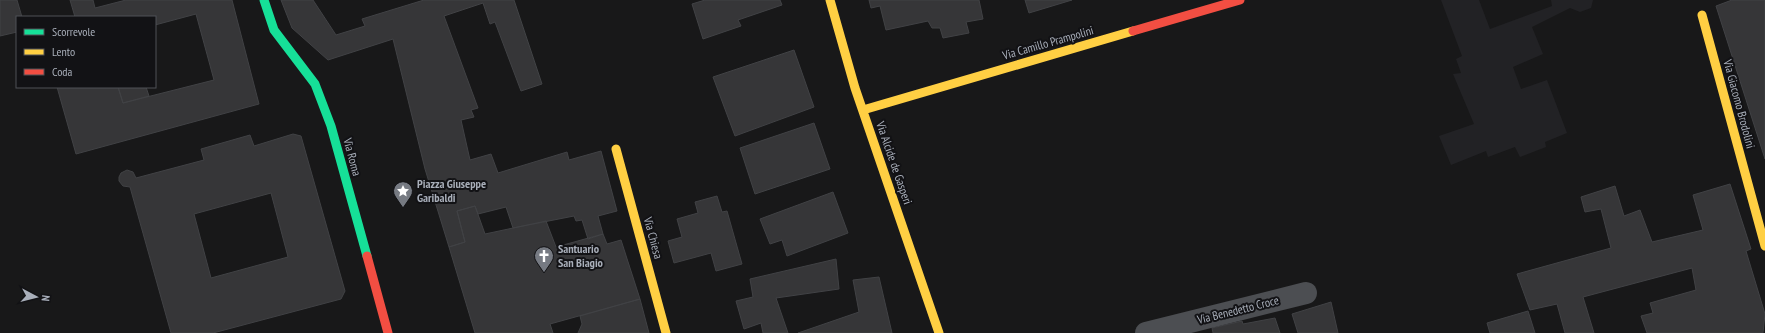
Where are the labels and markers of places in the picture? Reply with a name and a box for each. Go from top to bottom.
place label: Piazza Giuseppe Garibaldi [417,176,486,205]
place icon: Piazza Giuseppe Garibaldi [392,180,414,208]
place label: Santuario San Biagio [558,241,604,270]
church icon: Santuario San Biagio [533,245,555,273]

